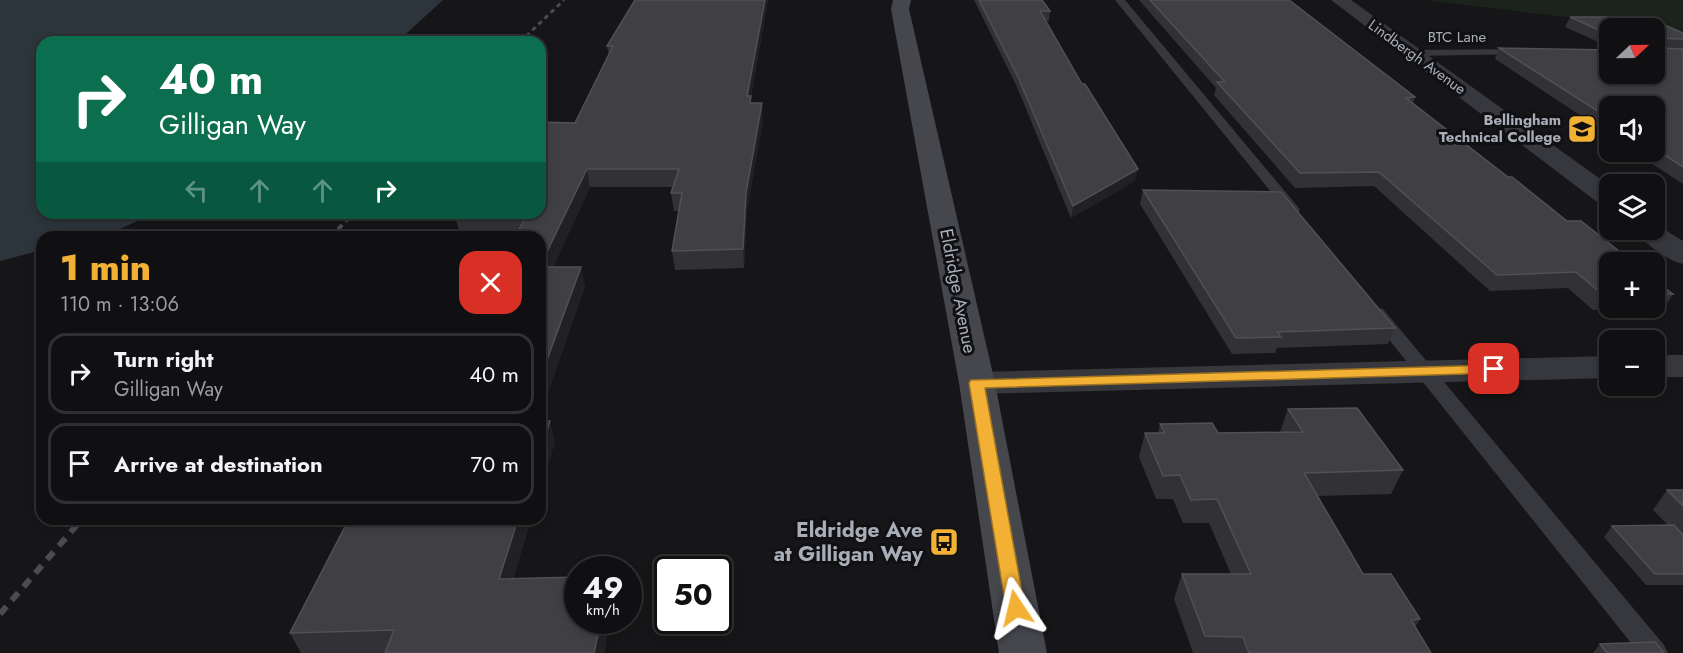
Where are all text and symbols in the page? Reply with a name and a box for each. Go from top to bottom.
street label: Lindbergh Avenue [1364,14,1471,100]
north arrow [1599,18,1665,84]
map controls [1599,18,1665,396]
street label: BTC Lane [1428,26,1487,48]
text: 40 m [159,49,263,110]
icon: right [60,60,138,138]
button: sound [1599,96,1665,162]
text: Gilligan Way [159,105,306,144]
place label: Bellingham Technical College [1439,109,1561,148]
school or university icon: Bellingham Technical College [1566,113,1598,145]
icon: left [180,174,213,207]
icon: ahead [243,174,276,207]
icon: ahead [306,174,339,207]
icon: right [369,174,402,207]
button: layers [1599,174,1665,240]
street label: Eldridge Avenue [933,226,983,356]
text: 1 min [60,241,151,293]
button: close [459,251,522,314]
button: + [1599,252,1665,318]
text: 110 m · 13:06 [60,290,179,319]
button: − [1599,330,1665,396]
text: Turn right [114,343,214,375]
pin [1468,343,1519,394]
icon: arrive [1477,352,1510,385]
icon: right [63,357,96,390]
text: 40 m [469,358,519,390]
text: Gilligan Way [114,375,223,404]
icon: arrive [63,447,96,480]
text: Arrive at destination [114,448,323,480]
text: 70 m [470,448,519,480]
place label: Eldridge Ave at Gilligan Way [774,515,924,569]
bus stop icon: Eldridge Ave at Gilligan Way [928,526,960,558]
speed limit sign: 50 [654,556,732,634]
text: 49 [582,566,624,609]
position arrow [984,576,1048,640]
text: km/h [586,599,620,621]

